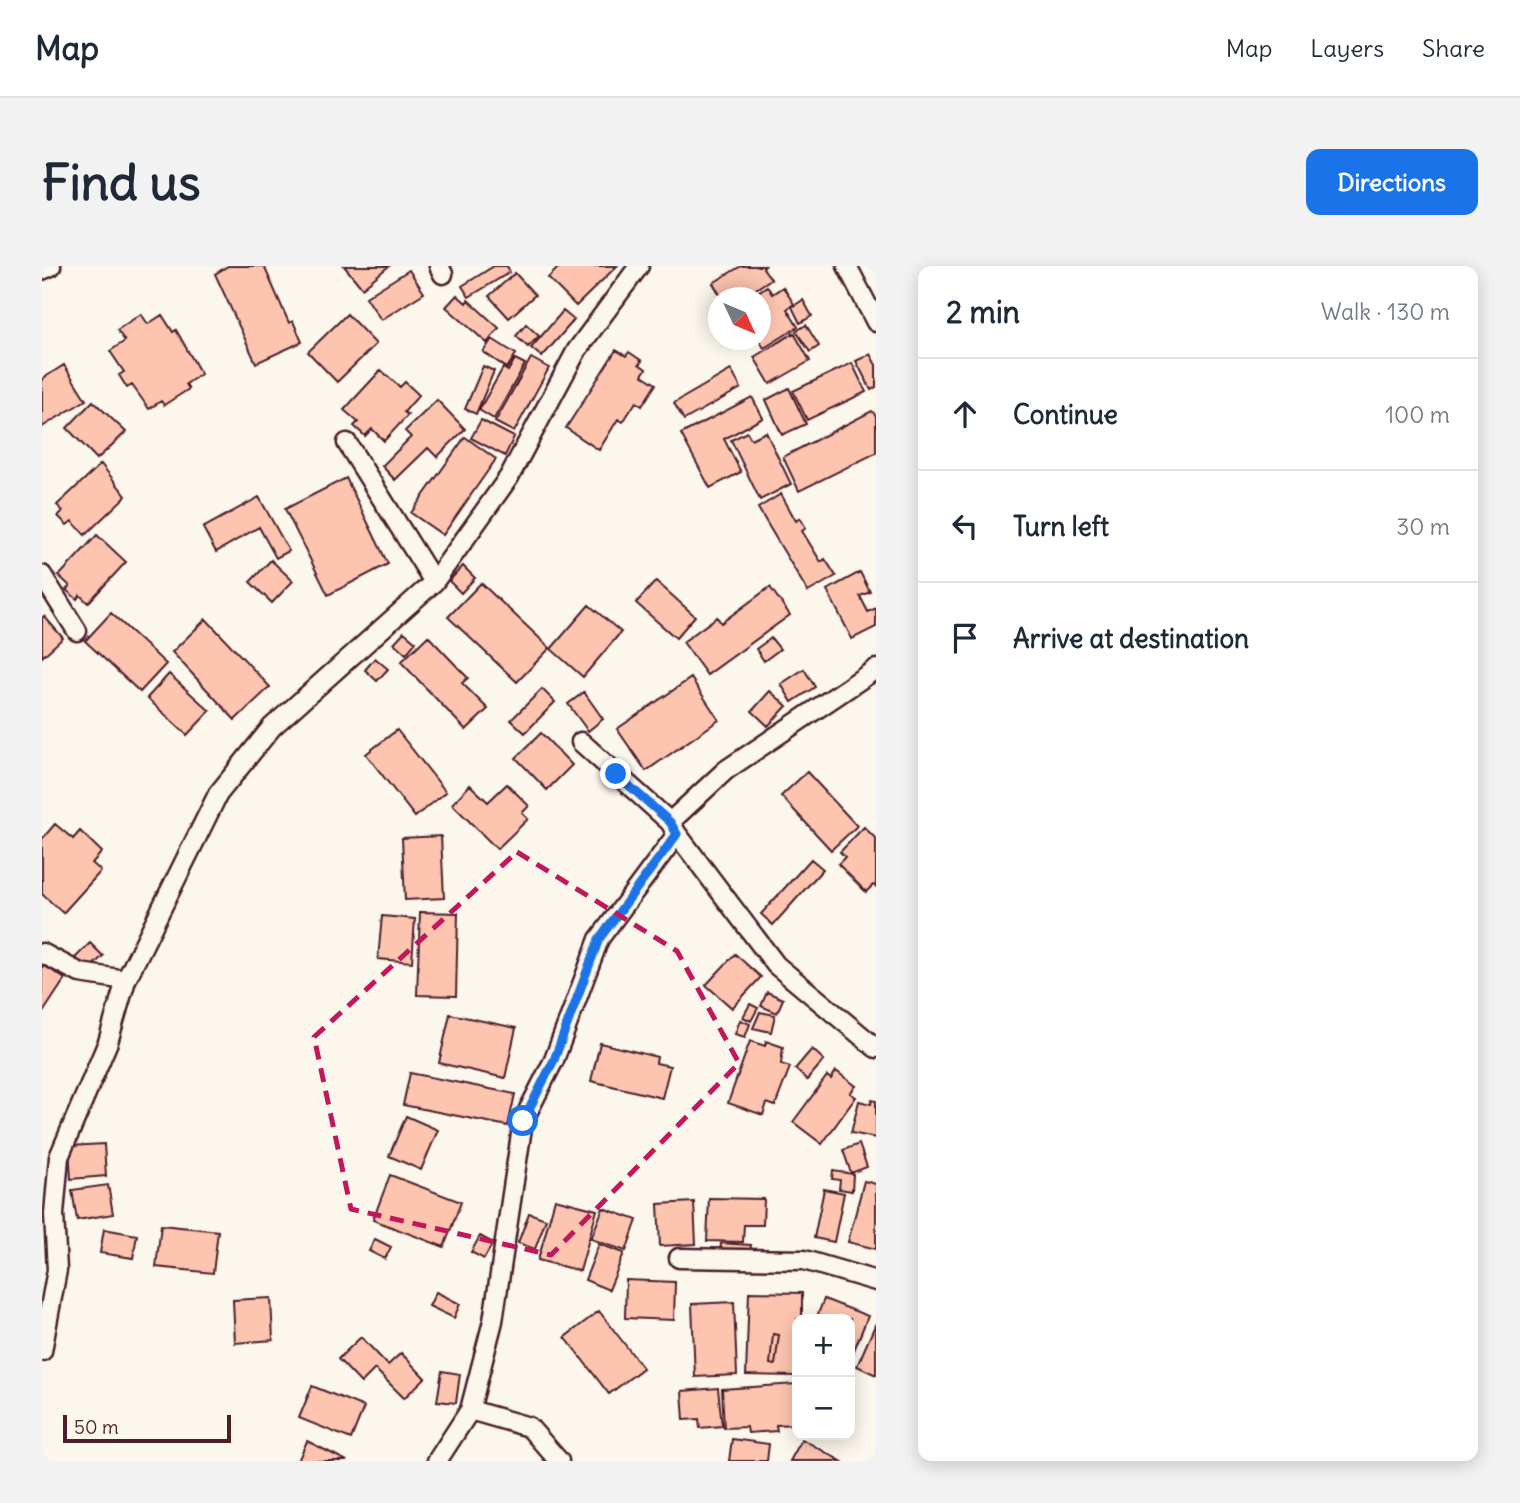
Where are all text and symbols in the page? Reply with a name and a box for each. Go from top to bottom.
text: Map [35,27,99,69]
text: Map [1226,33,1272,63]
text: Layers [1310,33,1384,63]
text: Share [1422,33,1485,63]
button: Directions [1306,149,1478,215]
text: Find us [42,152,200,213]
north arrow [708,287,771,350]
text: 2 min [946,293,1020,331]
text: Walk · 130 m [1321,297,1450,326]
icon: ahead [946,395,984,433]
text: Continue [1013,398,1118,431]
text: 100 m [1385,400,1450,429]
icon: left [946,507,984,545]
text: Turn left [1013,510,1109,543]
text: 30 m [1396,512,1450,541]
icon: arrive [946,619,984,657]
text: Arrive at destination [1013,622,1249,655]
route end [600,758,631,789]
route start [507,1105,538,1136]
map controls [792,1314,855,1440]
button: + [792,1314,855,1377]
button: − [792,1377,855,1440]
scale bar [63,1412,231,1444]
text: 50 m [74,1415,119,1439]

